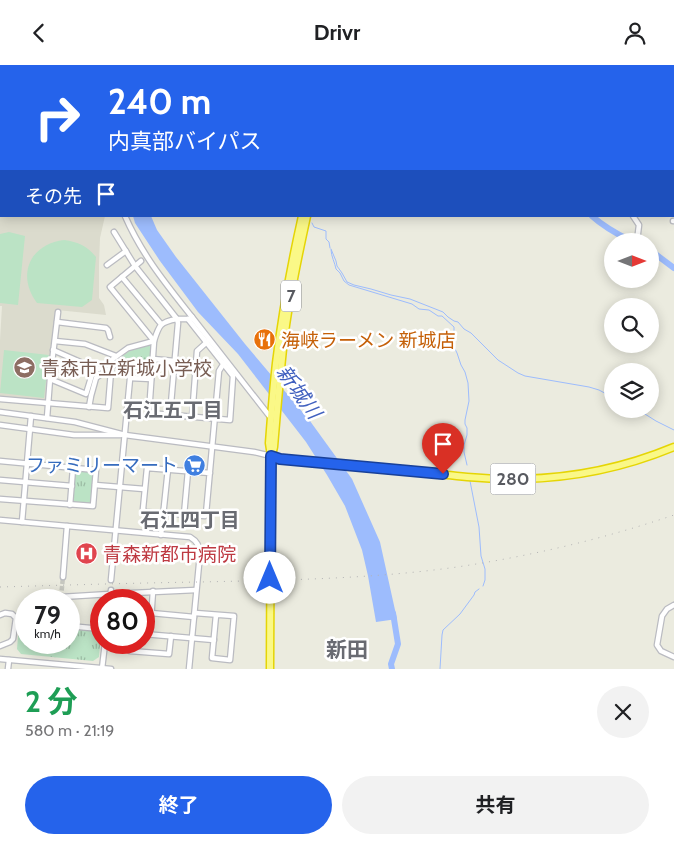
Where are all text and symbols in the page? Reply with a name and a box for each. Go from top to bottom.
icon: back [25,19,53,47]
text: Drivr [314,19,360,46]
icon: person [621,19,649,47]
text: 240 m [108,80,211,123]
icon: right [25,85,90,150]
text: 内真部バイパス [108,128,262,155]
icon: arrive [92,180,120,208]
text: その先 [25,185,82,208]
north arrow [604,233,659,287]
map controls [604,233,659,418]
road number: 7 [281,281,301,312]
button: search [604,298,659,353]
restaurant icon: 海峡ラーメン 新城店 [253,328,277,352]
place label: 海峡ラーメン 新城店 [281,329,456,352]
school or university icon: 青森市立新城小学校 [13,356,37,380]
place label: 青森市立新城小学校 [41,357,212,380]
water label: 新城川 [272,361,328,425]
button: layers [604,363,659,418]
district label: 石江五丁目 [123,398,223,422]
pin [422,423,464,474]
icon: arrive [429,430,457,458]
supermarket icon: ファミリーマート [182,453,206,477]
place label: ファミリーマート [26,454,178,477]
road number: 280 [490,463,536,494]
district label: 石江四丁目 [140,508,240,532]
hospital icon: 青森新都市病院 [75,542,99,566]
place label: 青森新都市病院 [103,543,236,566]
position arrow [243,551,295,603]
speed limit sign: 80 [90,589,155,654]
text: 79 [34,600,61,630]
text: km/h [34,626,61,641]
district label: 新田 [326,637,368,662]
text: 2 分 [25,683,78,720]
button: close [597,686,649,738]
text: 580 m · 21:19 [25,721,114,740]
button: 終了 [25,776,332,834]
button: 共有 [342,776,649,834]

